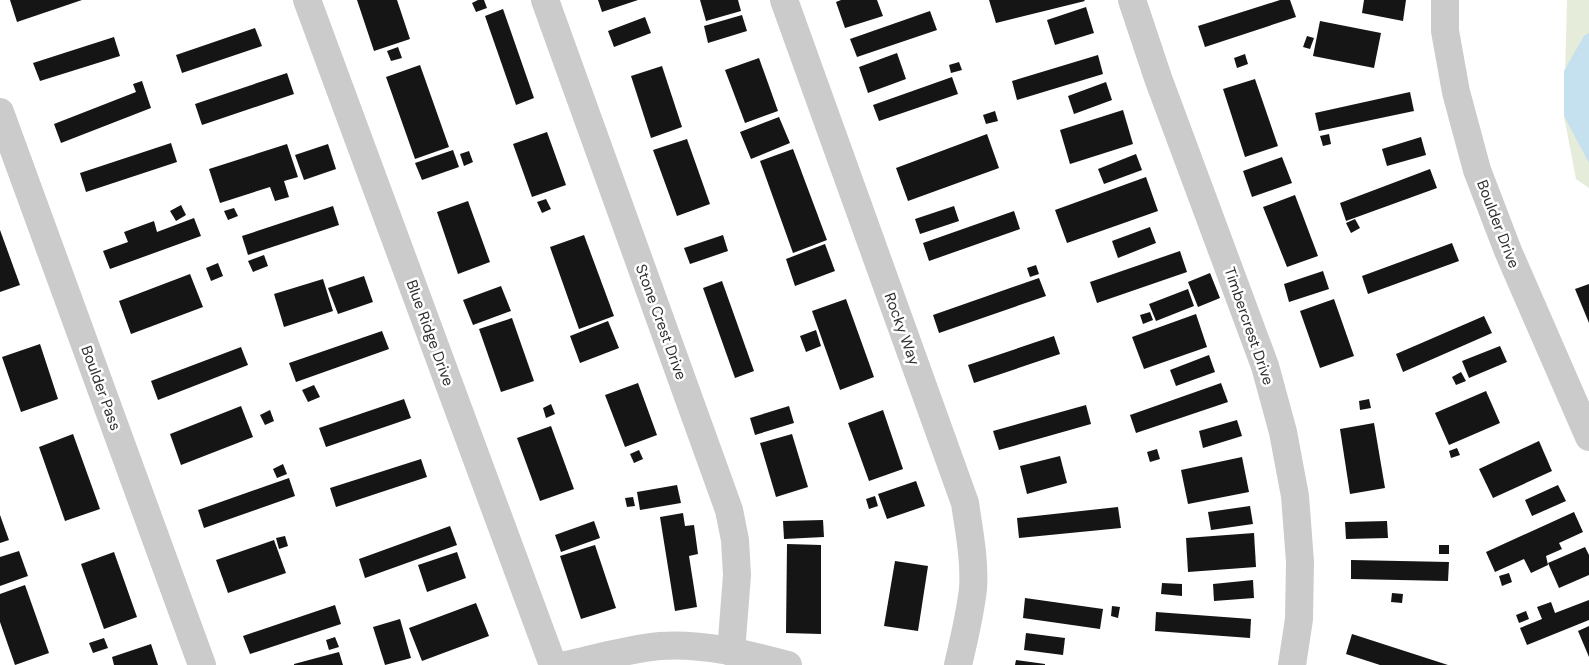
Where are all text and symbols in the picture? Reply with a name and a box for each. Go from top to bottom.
street label: Boulder Drive [1472,177,1524,271]
street label: Stone Crest Drive [631,261,691,383]
street label: Timbercrest Drive [1219,264,1279,388]
street label: Blue Ridge Drive [402,277,458,389]
street label: Rocky Way [880,290,925,369]
street label: Boulder Pass [76,343,126,433]

